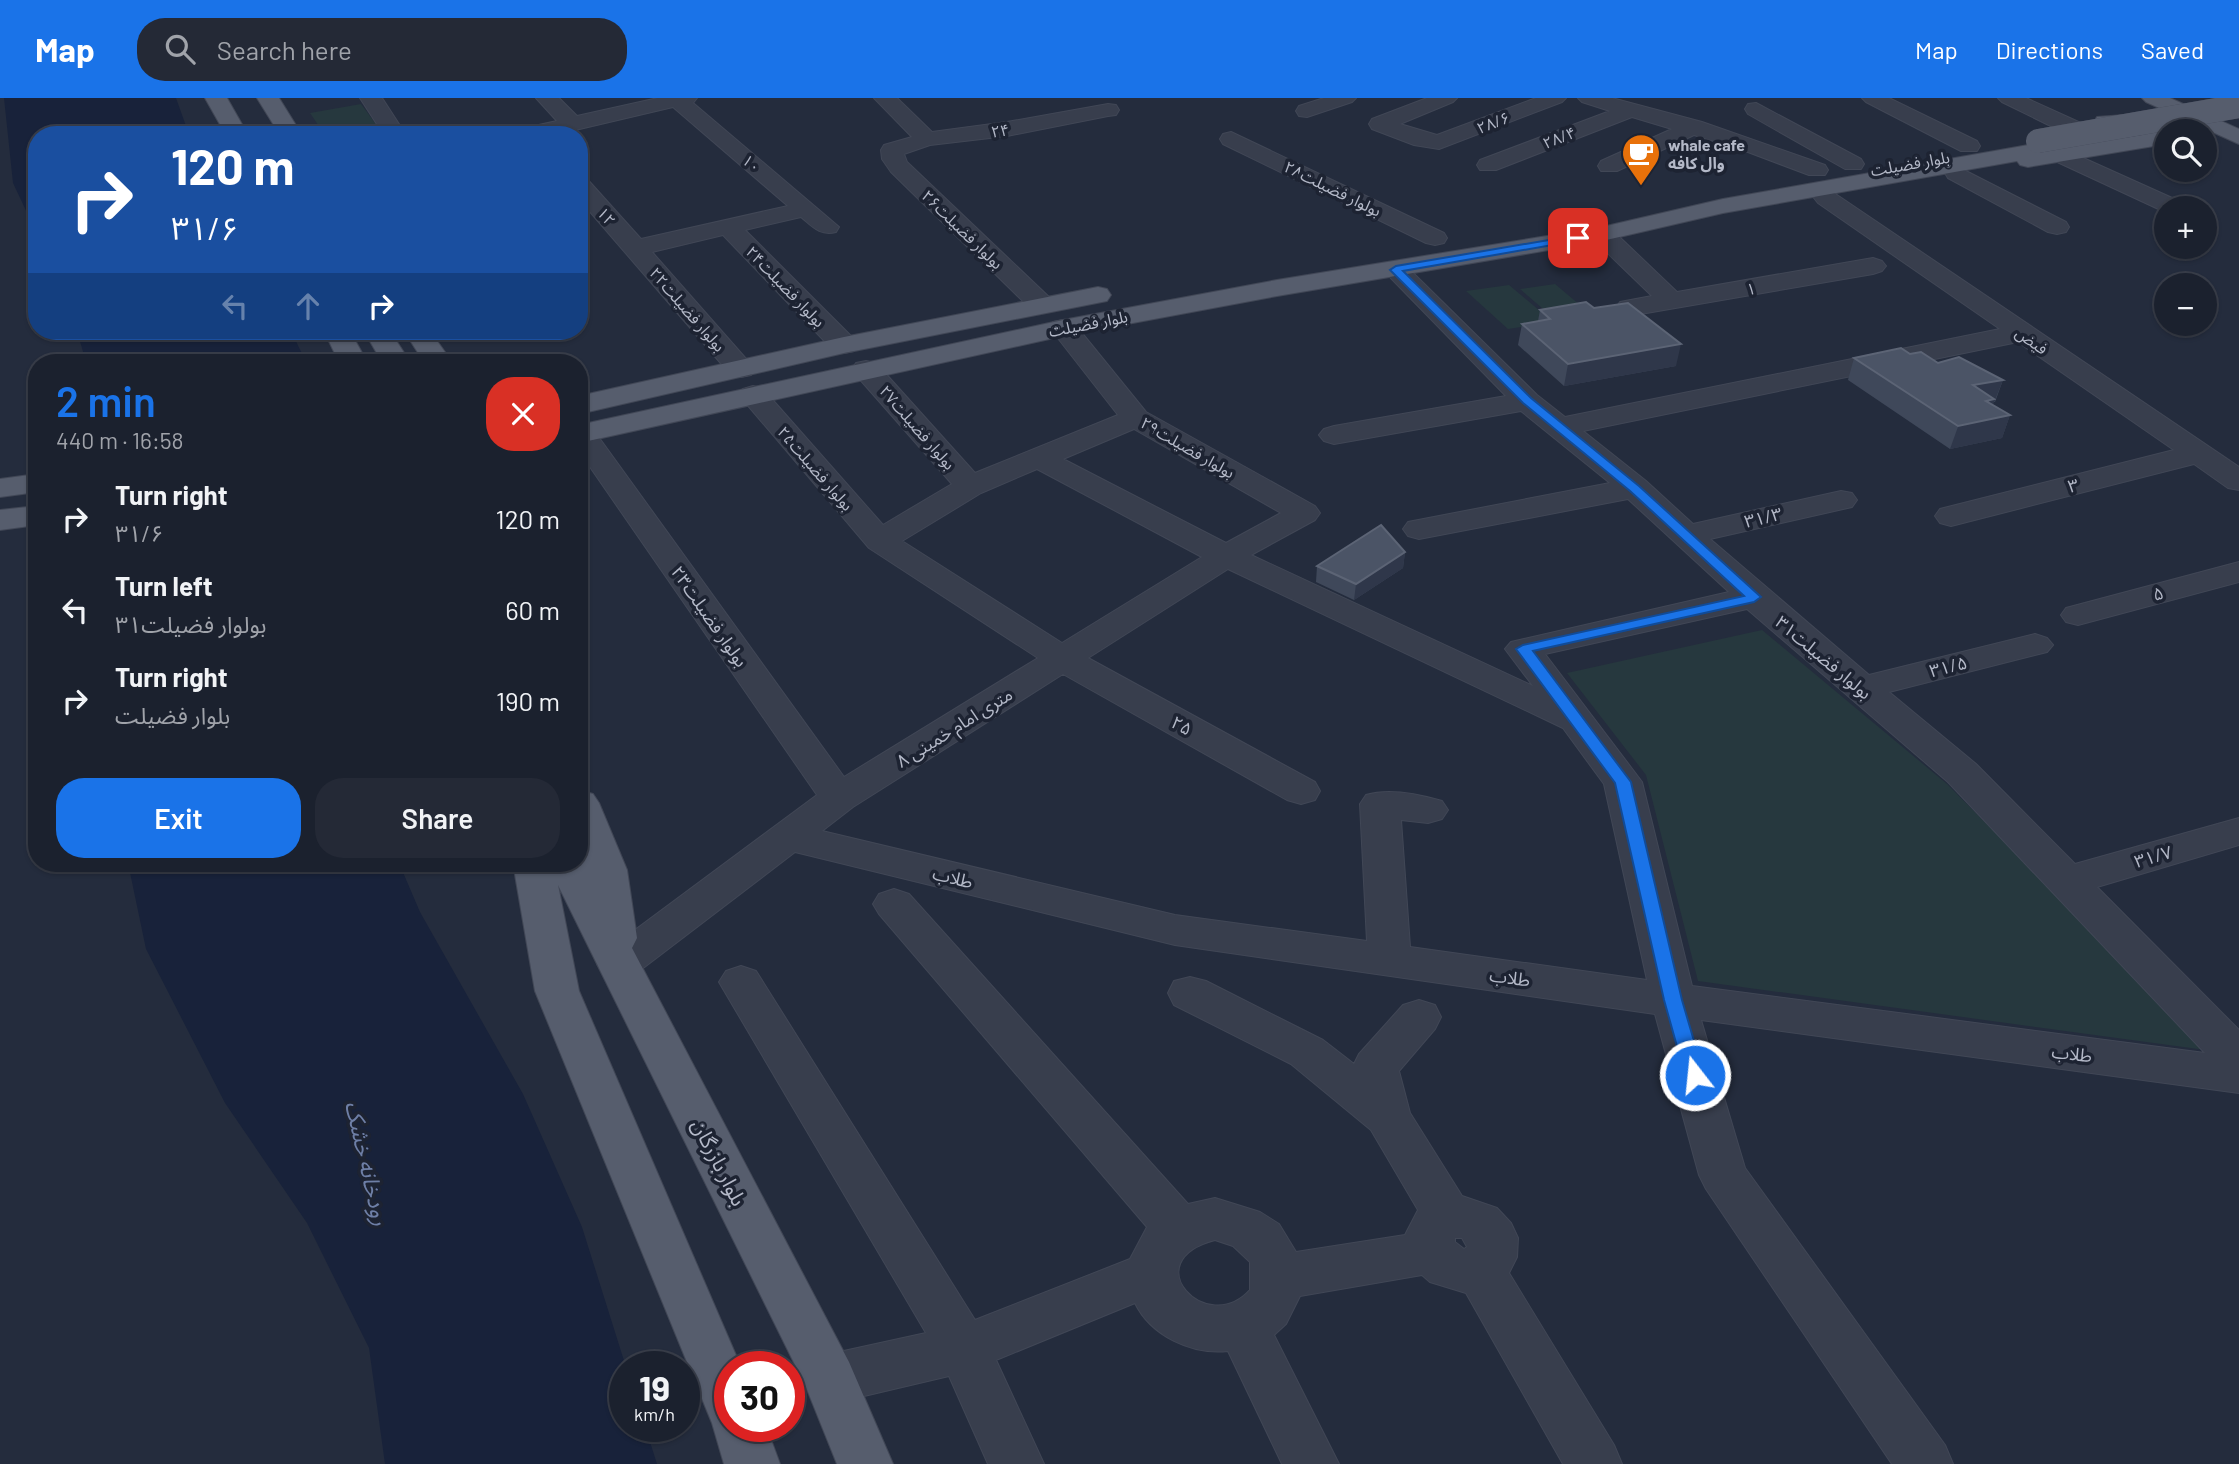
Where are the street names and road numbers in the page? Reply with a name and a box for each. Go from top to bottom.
street label: ۲۸/۶ [1474,107,1512,137]
street label: ۲۴ [989,119,1011,141]
street label: ۲۸/۴ [1540,122,1578,152]
street label: بلوار فضیلت [1869,147,1951,180]
street label: ۱۰ [739,150,765,176]
street label: بولوار فضیلت۲۸ [1281,156,1385,221]
street label: بولوار فضیلت۲۶ [918,186,1007,273]
street label: ۱۲ [594,203,620,229]
street label: بولوار فضیلت۲۴ [742,242,829,331]
street label: بولوار فضیلت۲۲ [646,263,730,356]
street label: ۱ [1745,278,1757,298]
street label: بلوار فضیلت [1047,306,1129,341]
street label: فیض [2012,322,2052,359]
street label: بولوار فضیلت۲۷ [876,381,960,474]
street label: بولوار فضیلت۲۹ [1137,412,1238,482]
street label: بولوار فضیلت۲۵ [774,422,858,515]
street label: ۳ [2065,473,2081,497]
street label: ۳۱/۳ [1742,502,1784,532]
street label: بولوار فضیلت۲۳ [666,561,753,671]
street label: ۵ [2150,581,2166,605]
street label: بولوار فضیلت۳۱ [1771,610,1876,704]
street label: ۳۱/۵ [1927,651,1969,681]
street label: ۸ متری امام خمینی [892,682,1018,775]
street label: ۲۵ [1168,710,1196,740]
street label: ۳۱/۷ [2132,840,2174,872]
street label: طلاب [931,861,975,893]
street label: طلاب [1488,963,1532,991]
street label: طلاب [2050,1040,2094,1066]
street label: بلوار بازرگان [687,1114,753,1210]

